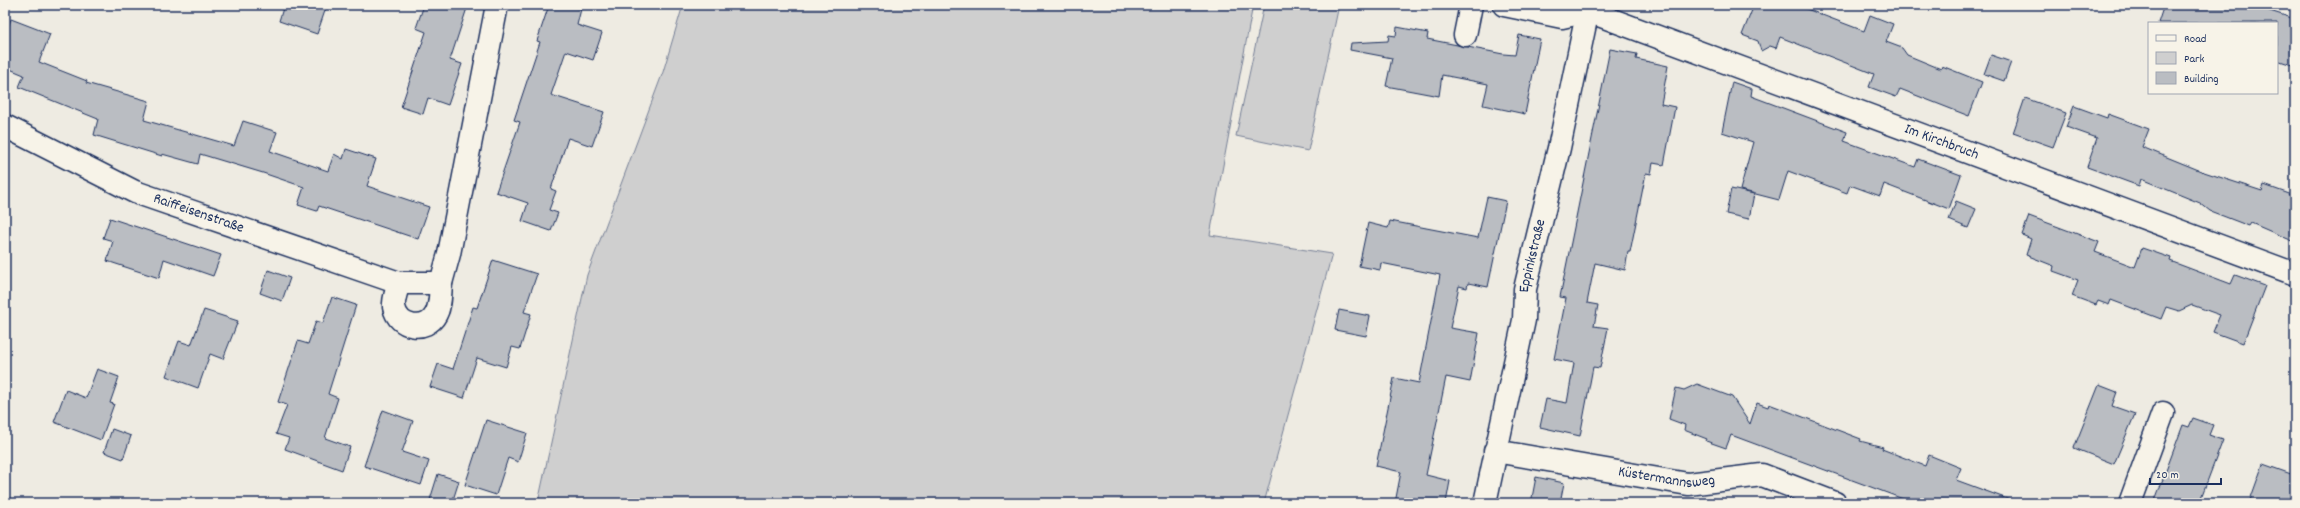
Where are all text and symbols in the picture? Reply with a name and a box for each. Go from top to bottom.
legend [2148,22,2278,94]
text: Road [2184,31,2206,48]
text: Park [2184,51,2205,68]
text: Building [2184,71,2219,88]
street label: Im Kirchbruch [1901,119,1982,166]
street label: Raiffeisenstraße [150,188,247,240]
street label: Eppinkstraße [1514,217,1552,293]
scale bar [2150,460,2221,486]
street label: Küstermannsweg [1616,461,1716,495]
text: 20 m [2156,467,2179,484]

